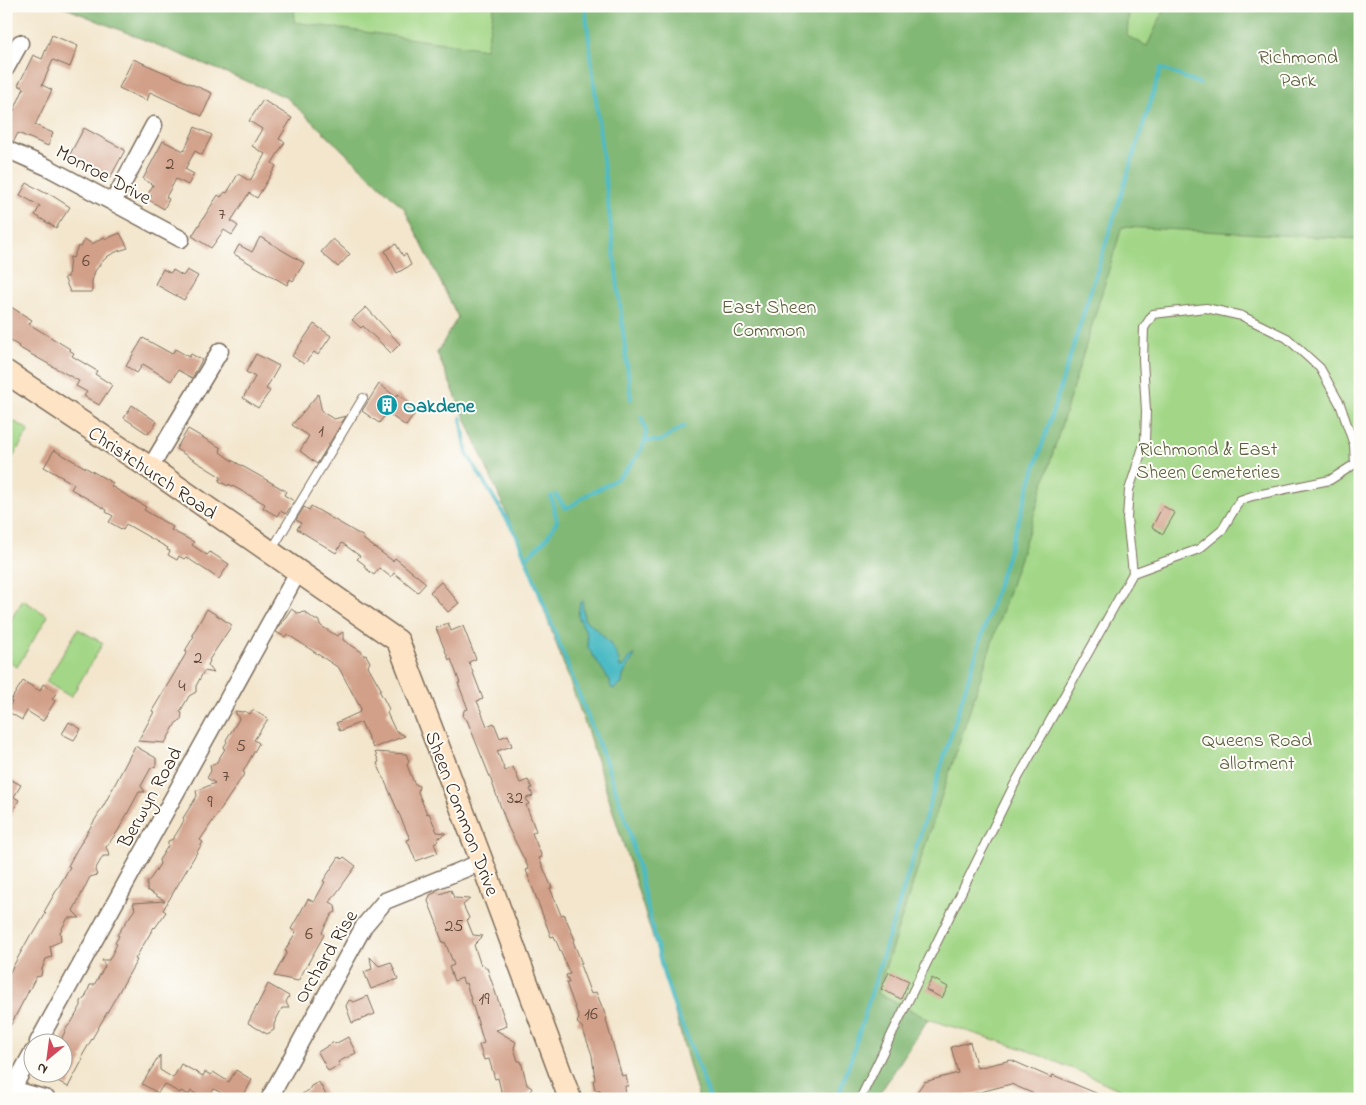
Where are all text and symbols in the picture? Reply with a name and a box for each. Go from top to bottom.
park label: Richmond Park [1258,44,1338,96]
street label: Monroe Drive [50,139,156,214]
house number: 2 [166,152,175,178]
house number: 7 [218,202,226,228]
house number: 6 [82,249,90,275]
park label: East Sheen Common [722,294,817,346]
building icon: Oakdene [375,393,399,417]
place label: Oakdene [403,393,476,422]
house number: 1 [318,419,324,445]
street label: Christchurch Road [81,420,222,528]
park label: Richmond & East Sheen Cemeteries [1136,436,1280,488]
house number: 2 [194,646,203,672]
house number: 4 [178,674,186,700]
street label: Sheen Common Drive [416,727,505,901]
park label: Queens Road allotment [1202,727,1312,779]
house number: 5 [236,734,246,760]
street label: Berwyn Road [111,743,191,855]
house number: 7 [222,764,230,790]
house number: 32 [507,786,523,812]
house number: 9 [207,790,213,816]
street label: Orchard Rise [288,905,367,1010]
house number: 25 [444,914,464,940]
house number: 6 [305,922,313,948]
house number: 19 [478,987,490,1013]
house number: 16 [584,1002,598,1028]
north arrow [22,1032,72,1082]
text: N [33,1057,52,1080]

